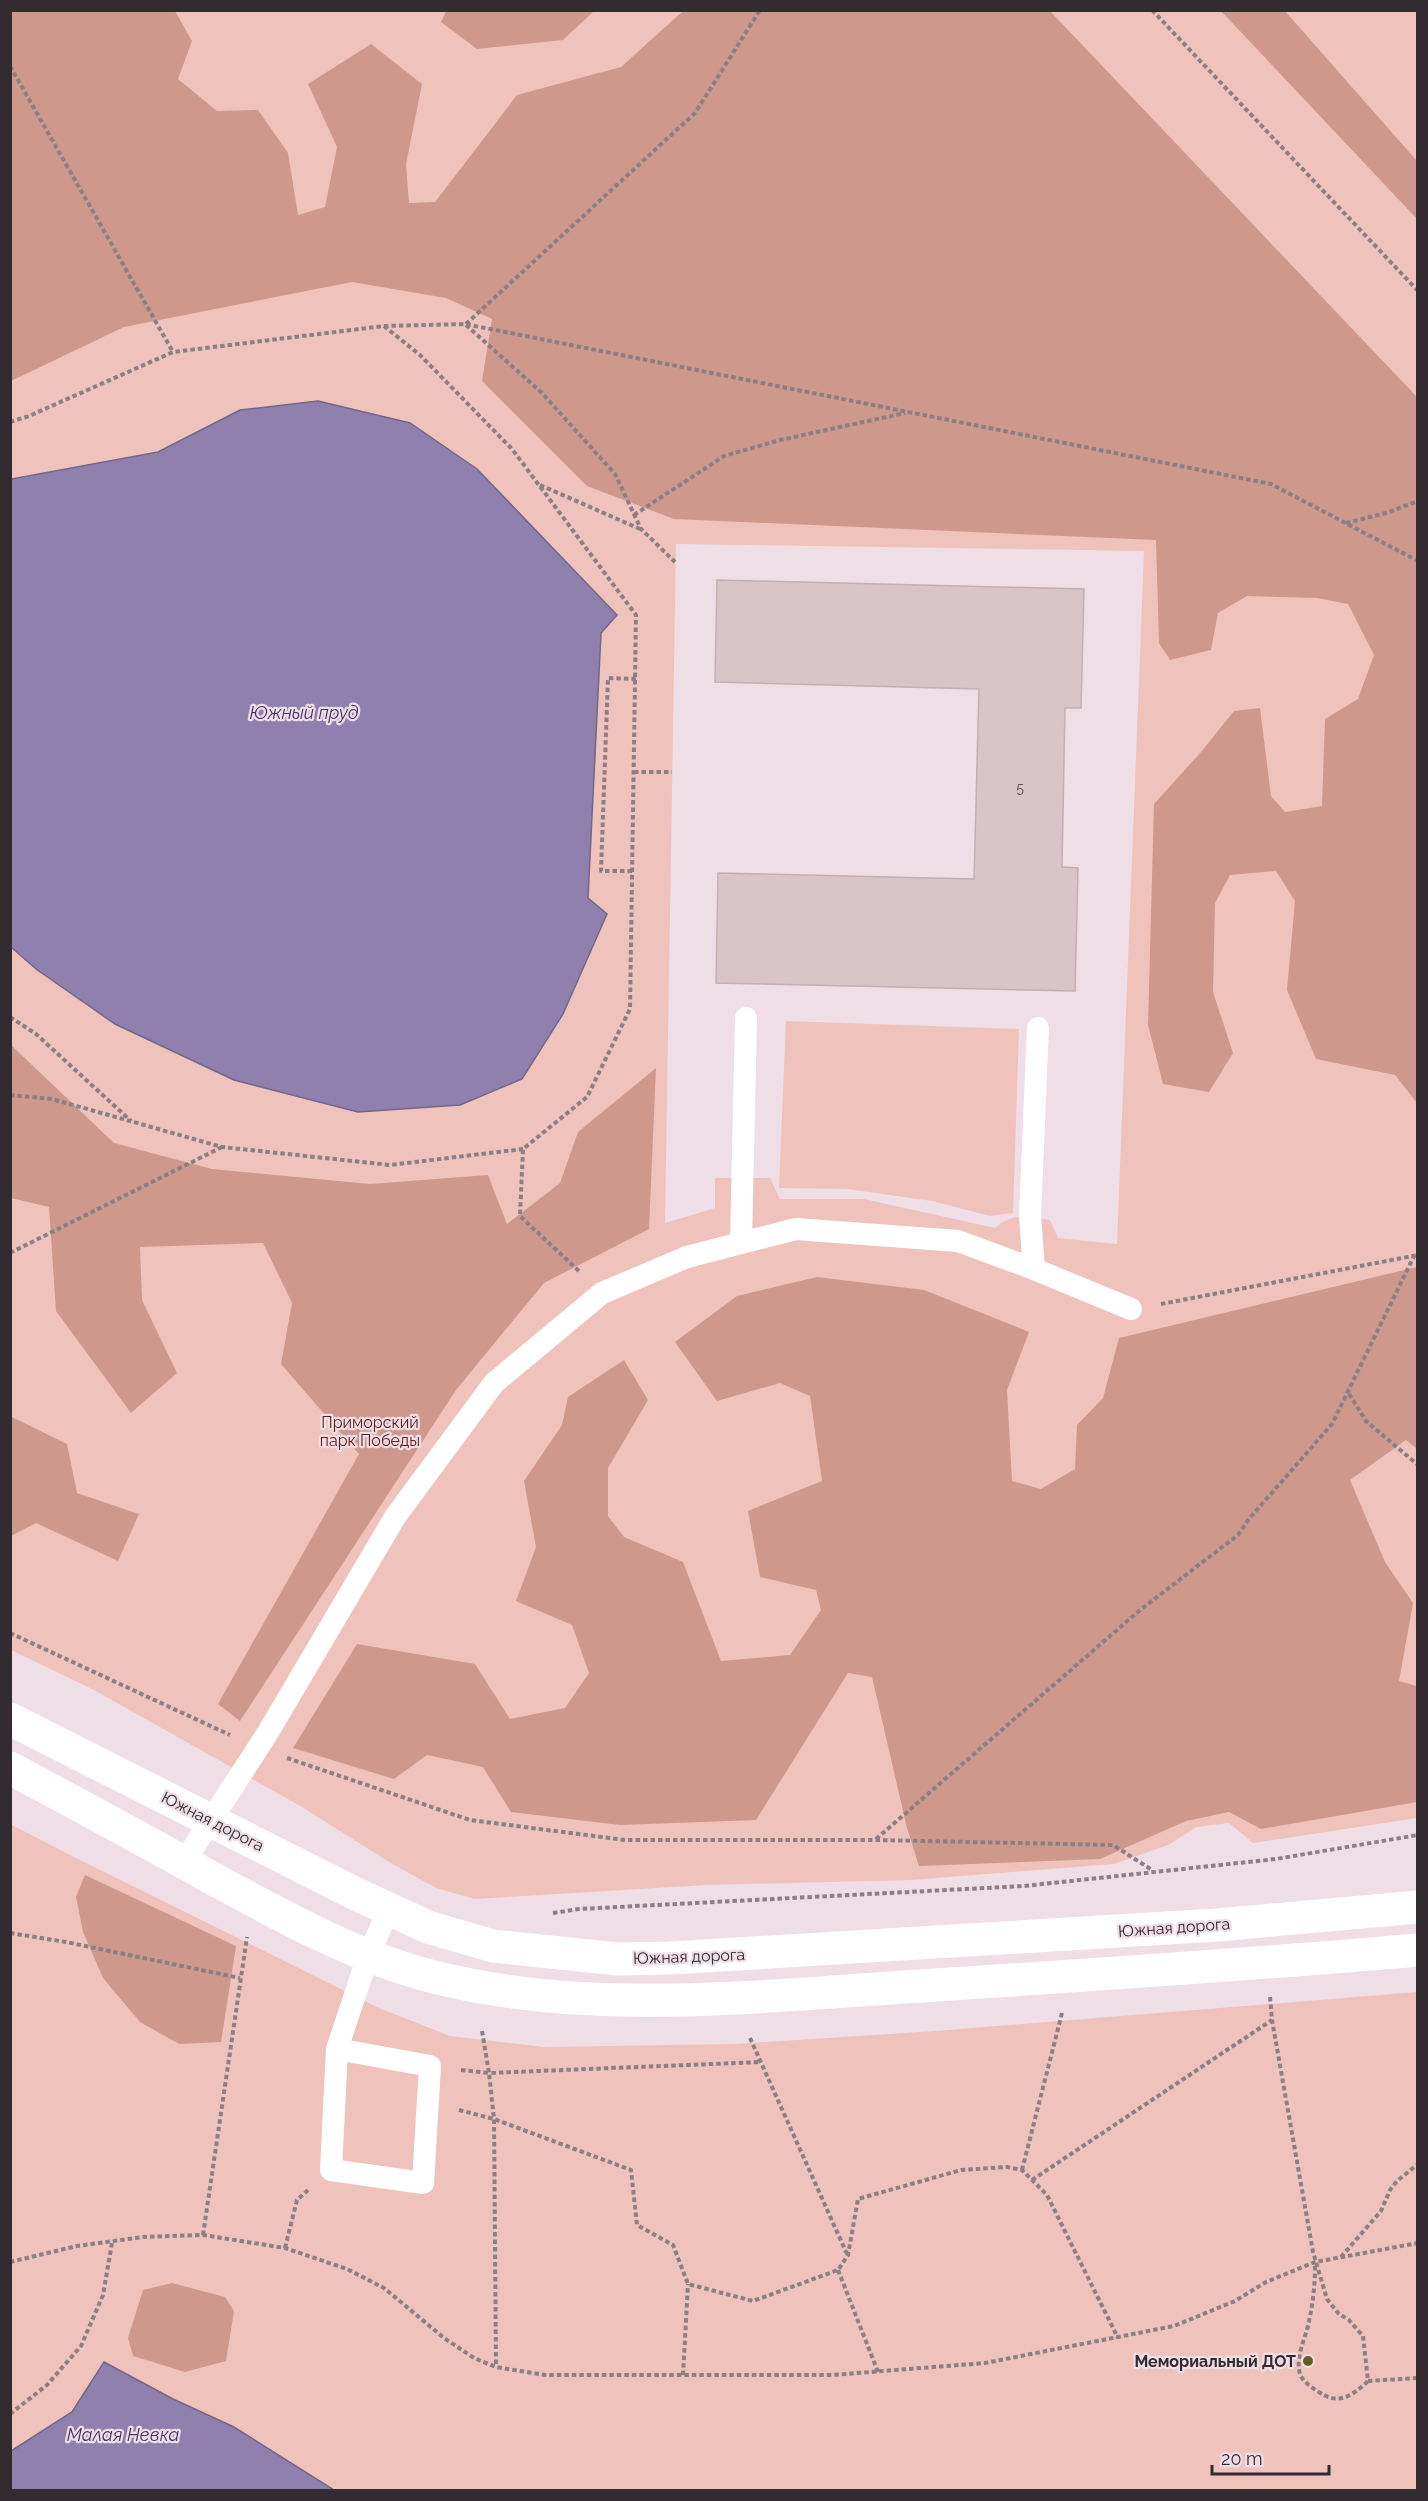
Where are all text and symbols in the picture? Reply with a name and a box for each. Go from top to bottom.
water label: Южный пруд [249,702,359,723]
house number: 5 [1016,780,1024,796]
park label: Приморский парк Победы [320,1413,420,1450]
street label: Южная дорога [159,1788,267,1855]
street label: Южная дорога [1117,1914,1231,1941]
street label: Южная дорога [633,1945,745,1968]
place label: Мемориальный ДОТ [1134,2352,1296,2371]
marker: Мемориальный ДОТ [1301,2354,1315,2368]
water label: Малая Невка [67,2424,180,2445]
scale bar [1212,2438,1329,2476]
text: 20 m [1221,2448,1263,2469]

